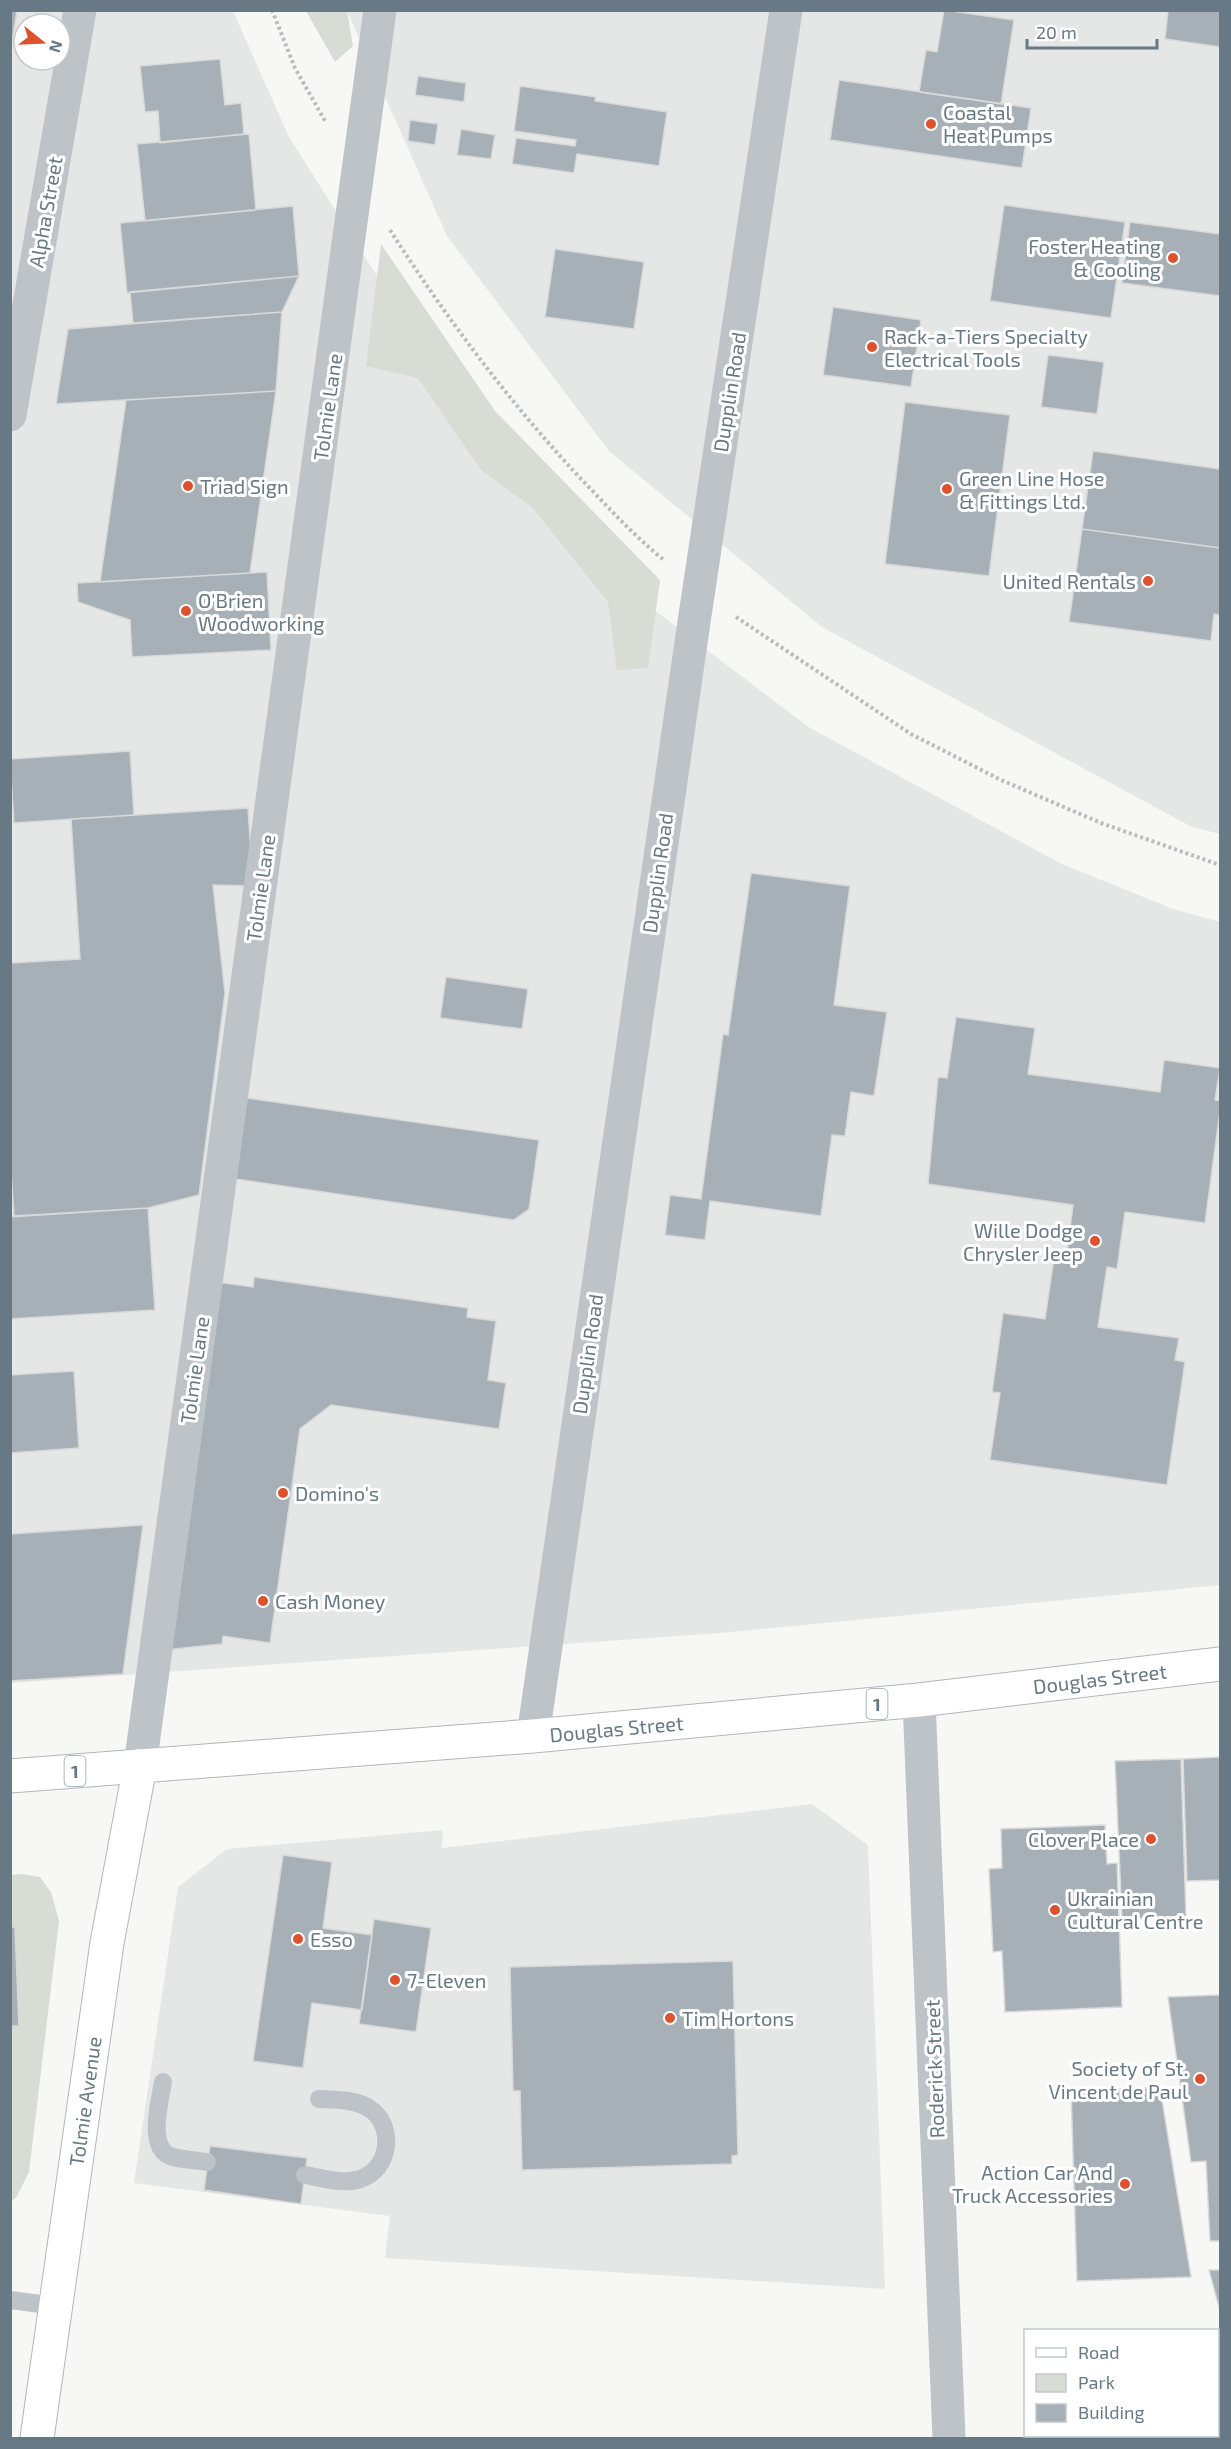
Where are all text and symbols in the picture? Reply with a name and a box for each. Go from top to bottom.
north arrow [12,12,72,72]
scale bar [1027,12,1158,50]
text: 20 m [1036,21,1077,43]
text: N [46,38,68,55]
place label: Coastal Heat Pumps [943,100,1053,147]
marker: Coastal Heat Pumps [924,117,938,131]
street label: Alpha Street [23,154,67,270]
place label: Foster Heating & Cooling [1028,234,1161,281]
marker: Foster Heating & Cooling [1166,251,1180,265]
place label: Rack-a-Tiers Specialty Electrical Tools [884,324,1088,371]
street label: Dupplin Road [708,330,750,454]
marker: Rack-a-Tiers Specialty Electrical Tools [865,340,879,354]
street label: Tolmie Lane [308,352,346,462]
place label: Green Line Hose & Fittings Ltd. [959,466,1105,513]
place label: Triad Sign [200,474,289,498]
marker: Triad Sign [181,479,195,493]
marker: Green Line Hose & Fittings Ltd. [940,482,954,496]
place label: United Rentals [1003,569,1136,593]
marker: United Rentals [1141,574,1155,588]
place label: O'Brien Woodworking [198,588,325,635]
marker: O'Brien Woodworking [179,604,193,618]
street label: Dupplin Road [637,811,677,935]
street label: Tolmie Lane [241,833,279,943]
place label: Wille Dodge Chrysler Jeep [963,1218,1083,1265]
marker: Wille Dodge Chrysler Jeep [1088,1234,1102,1248]
street label: Dupplin Road [567,1292,607,1416]
street label: Tolmie Lane [175,1315,213,1425]
place label: Domino's [295,1481,379,1505]
marker: Domino's [276,1486,290,1500]
place label: Cash Money [275,1589,386,1613]
marker: Cash Money [256,1594,270,1608]
street label: Douglas Street [1032,1658,1168,1698]
road number: 1 [866,1689,888,1719]
street label: Douglas Street [548,1710,685,1746]
road number: 1 [64,1756,86,1786]
place label: Clover Place [1028,1827,1139,1851]
marker: Clover Place [1144,1832,1158,1846]
place label: Ukrainian Cultural Centre [1067,1886,1203,1933]
marker: Ukrainian Cultural Centre [1048,1903,1062,1917]
place label: Esso [310,1927,353,1951]
marker: Esso [291,1932,305,1946]
place label: 7-Eleven [407,1968,486,1992]
marker: 7-Eleven [388,1973,402,1987]
street label: Roderick Street [920,1999,948,2139]
place label: Tim Hortons [682,2006,794,2030]
marker: Tim Hortons [663,2011,677,2025]
street label: Tolmie Avenue [64,2035,106,2168]
place label: Society of St. Vincent de Paul [1048,2056,1188,2103]
marker: Society of St. Vincent de Paul [1193,2072,1207,2086]
place label: Action Car And Truck Accessories [952,2160,1113,2207]
marker: Action Car And Truck Accessories [1118,2177,1132,2191]
legend [1024,2329,1219,2437]
text: Road [1078,2341,1119,2363]
text: Park [1078,2371,1115,2393]
text: Building [1078,2401,1145,2423]

